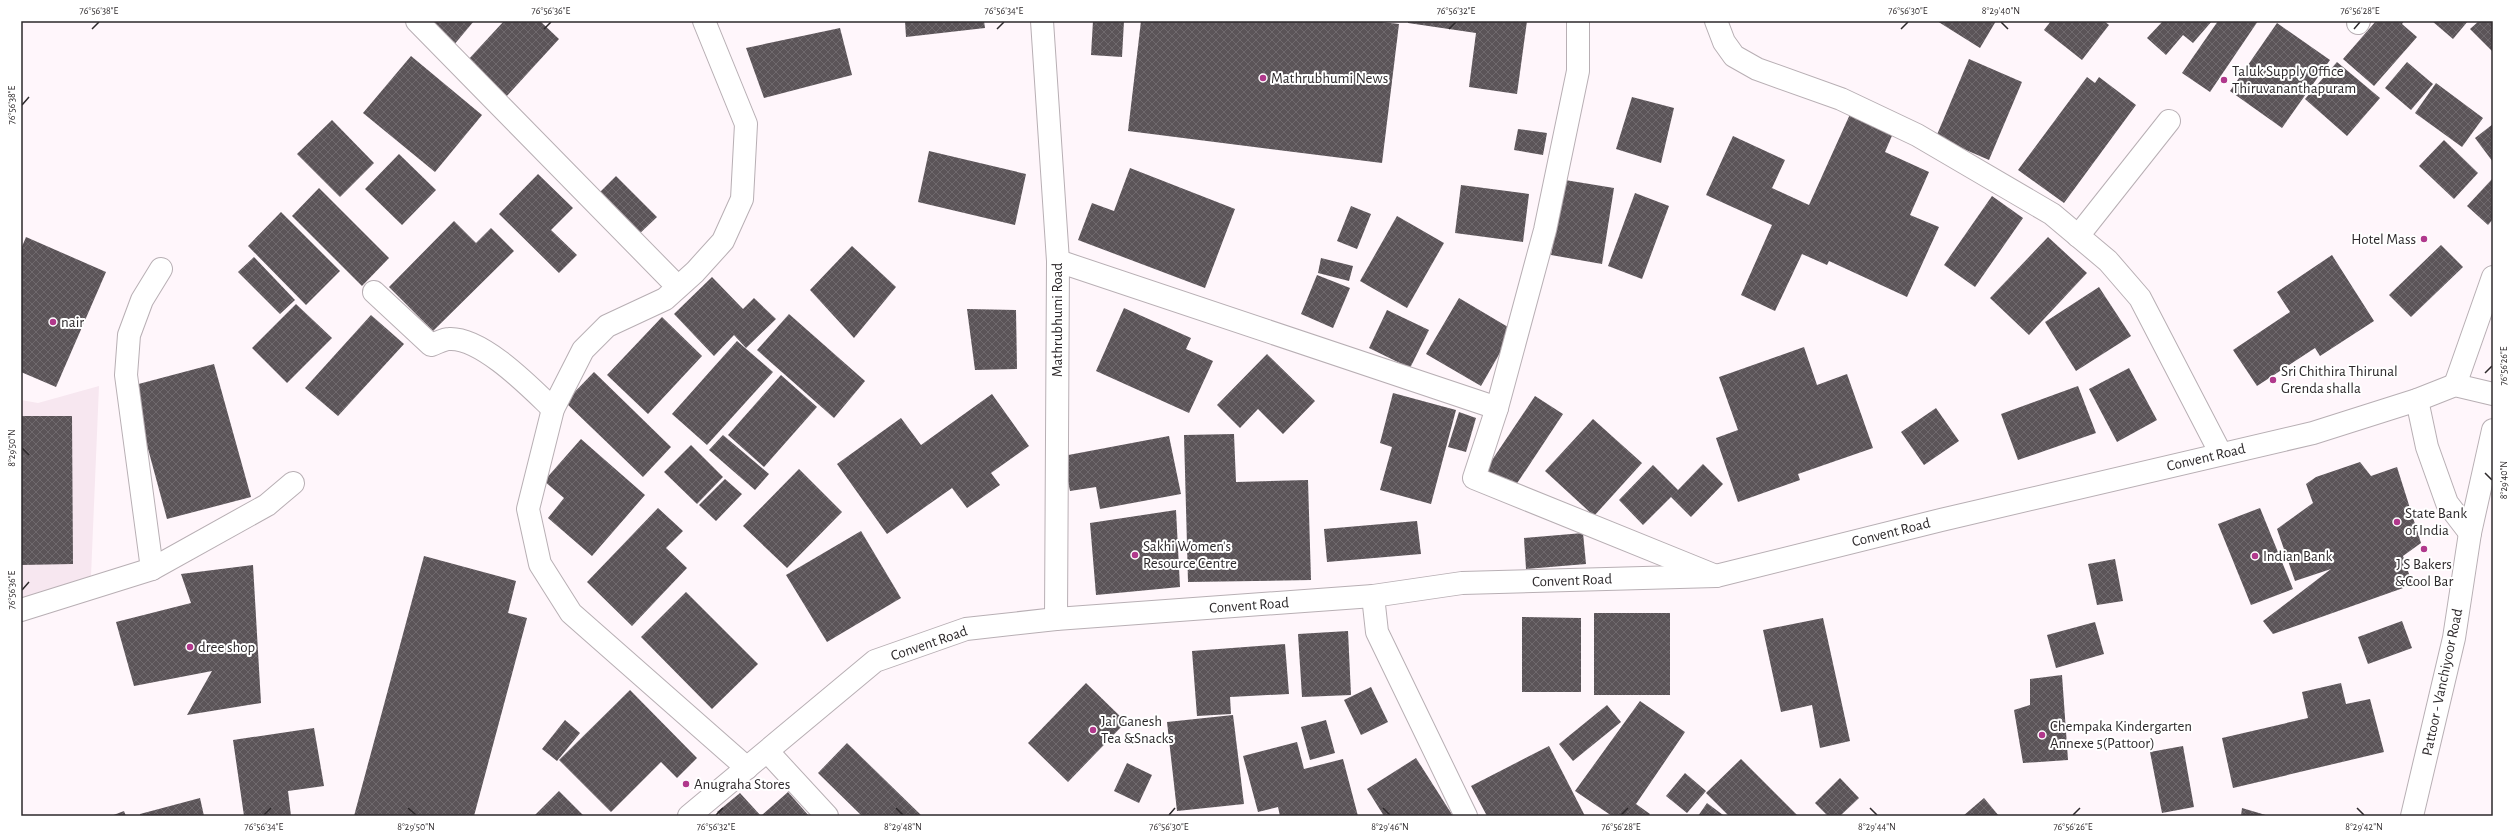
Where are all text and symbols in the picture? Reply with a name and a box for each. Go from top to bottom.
text: 76°56'38"E [80,6,119,16]
text: 76°56'36"E [532,6,571,16]
text: 76°56'34"E [985,6,1024,16]
text: 76°56'32"E [1437,6,1475,16]
text: 76°56'30"E [1888,6,1928,16]
text: 8°29'40"N [1982,6,2020,16]
text: 76°56'28"E [2340,6,2380,16]
place label: Taluk Supply Office Thiruvananthapuram [2232,64,2356,96]
place label: Mathrubhumi News [1271,71,1388,86]
marker: Mathrubhumi News [1258,73,1268,83]
marker: Taluk Supply Office Thiruvananthapuram [2219,75,2229,85]
text: 76°56'38"E [7,85,17,124]
place label: Hotel Mass [2351,232,2416,247]
marker: Hotel Mass [2419,234,2429,244]
street label: Mathrubhumi Road [1050,263,1065,377]
place label: nair [61,315,84,330]
marker: nair [48,317,58,327]
text: 76°56'26"E [2499,346,2509,386]
place label: Sri Chithira Thirunal Grenda shalla [2281,364,2398,396]
marker: Sri Chithira Thirunal Grenda shalla [2268,375,2278,385]
text: 8°29'50"N [7,429,17,467]
street label: Convent Road [2165,441,2247,474]
text: 8°29'40"N [2499,461,2509,499]
place label: State Bank of India [2405,506,2467,538]
street label: Convent Road [1850,515,1932,549]
marker: State Bank of India [2392,517,2402,527]
place label: Sakhi Women's Resource Centre [1143,539,1237,571]
marker: J S Bakers &Cool Bar [2419,544,2429,554]
place label: Indian Bank [2263,549,2333,564]
marker: Sakhi Women's Resource Centre [1130,550,1140,560]
marker: Indian Bank [2250,551,2260,561]
place label: J S Bakers &Cool Bar [2395,557,2453,589]
text: 76°56'36"E [7,570,17,609]
street label: Convent Road [1532,572,1613,589]
street label: Convent Road [1209,595,1290,616]
street label: Pattoor - Vanchiyoor Road [2420,607,2465,757]
street label: Convent Road [889,623,970,664]
place label: dree shop [198,640,255,655]
marker: dree shop [185,642,195,652]
place label: Jai Ganesh Tea &Snacks [1101,714,1174,746]
place label: Chempaka Kindergarten Annexe 5(Pattoor) [2050,719,2192,751]
marker: Jai Ganesh Tea &Snacks [1088,725,1098,735]
marker: Chempaka Kindergarten Annexe 5(Pattoor) [2037,730,2047,740]
place label: Anugraha Stores [694,777,790,792]
marker: Anugraha Stores [681,779,691,789]
text: 76°56'34"E [245,822,284,832]
text: 8°29'50"N [397,822,435,832]
text: 76°56'32"E [697,822,735,832]
text: 8°29'48"N [884,822,922,832]
text: 76°56'30"E [1149,822,1189,832]
text: 8°29'46"N [1371,822,1409,832]
text: 76°56'28"E [1601,822,1641,832]
text: 8°29'44"N [1858,822,1896,832]
text: 76°56'26"E [2053,822,2093,832]
text: 8°29'42"N [2345,822,2383,832]

